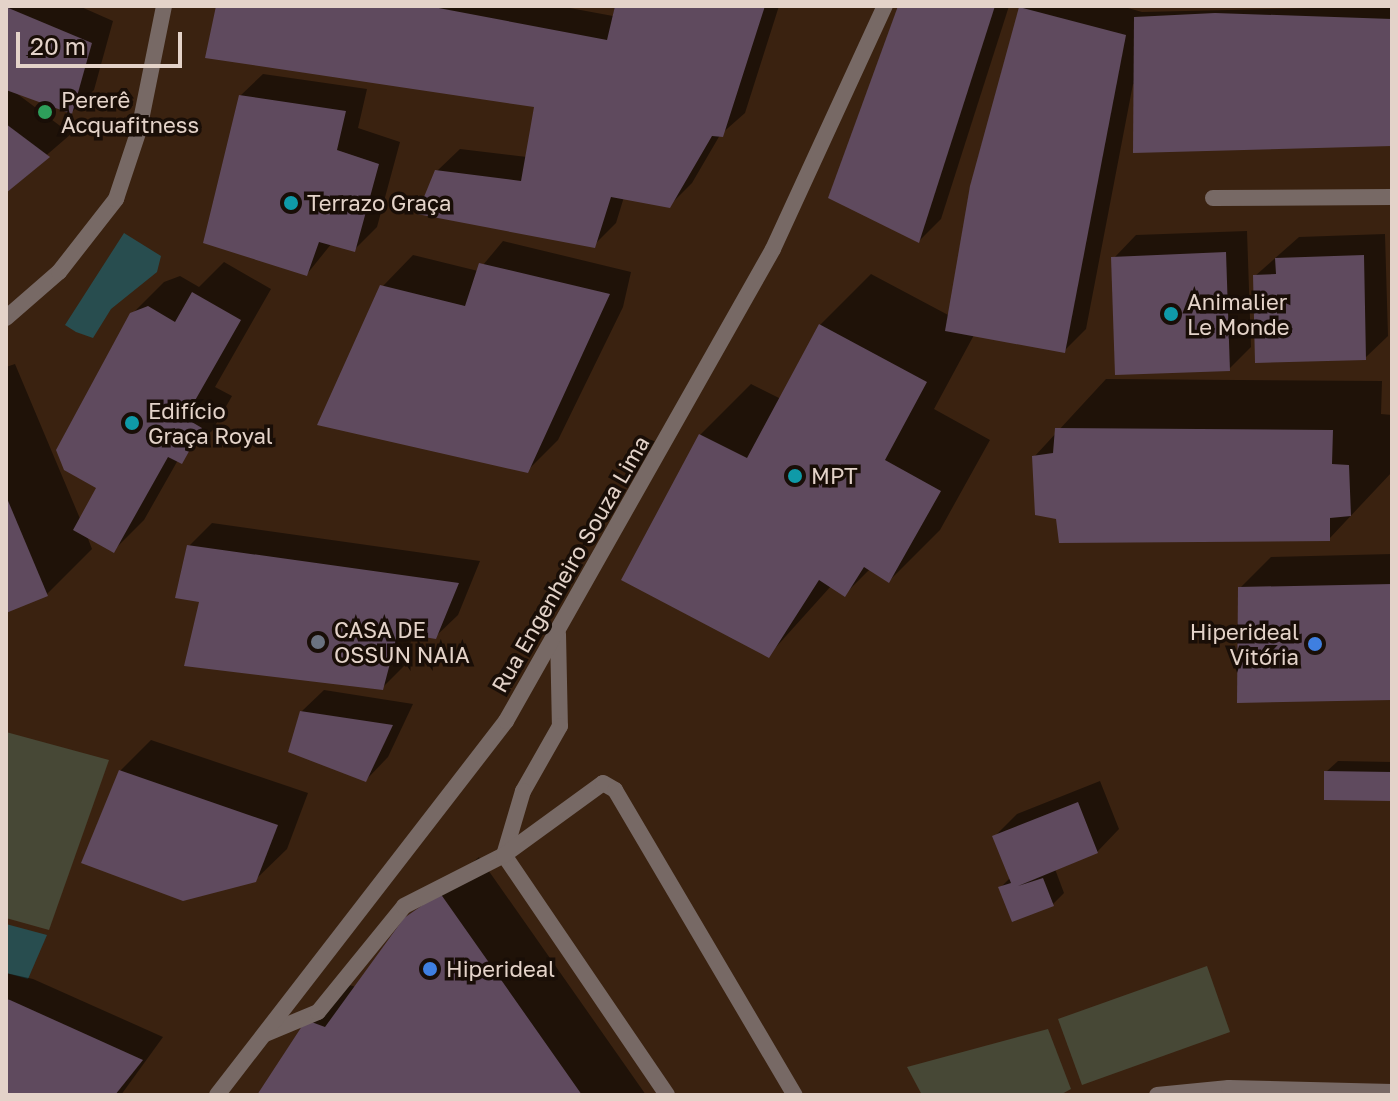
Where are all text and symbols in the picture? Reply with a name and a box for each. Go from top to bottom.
scale bar [20,16,186,66]
text: 20 m [30,31,86,60]
place label: Pererê Acquafitness [61,86,199,138]
marker: Pererê Acquafitness [36,103,54,121]
place label: Terrazo Graça [307,190,451,216]
marker: Terrazo Graça [282,194,300,212]
place label: Animalier Le Monde [1187,288,1290,340]
marker: Animalier Le Monde [1162,305,1180,323]
place label: Edifício Graça Royal [148,397,273,448]
marker: Edifício Graça Royal [123,414,141,432]
street label: Rua Engenheiro Souza Lima [486,431,654,697]
place label: MPT [811,463,858,489]
marker: MPT [786,467,804,485]
place label: CASA DE OSSUN NAIA [334,616,470,668]
place label: Hiperideal Vitória [1190,618,1299,670]
marker: CASA DE OSSUN NAIA [309,633,327,651]
marker: Hiperideal Vitória [1306,635,1324,653]
place label: Hiperideal [446,956,555,982]
marker: Hiperideal [421,960,439,978]

